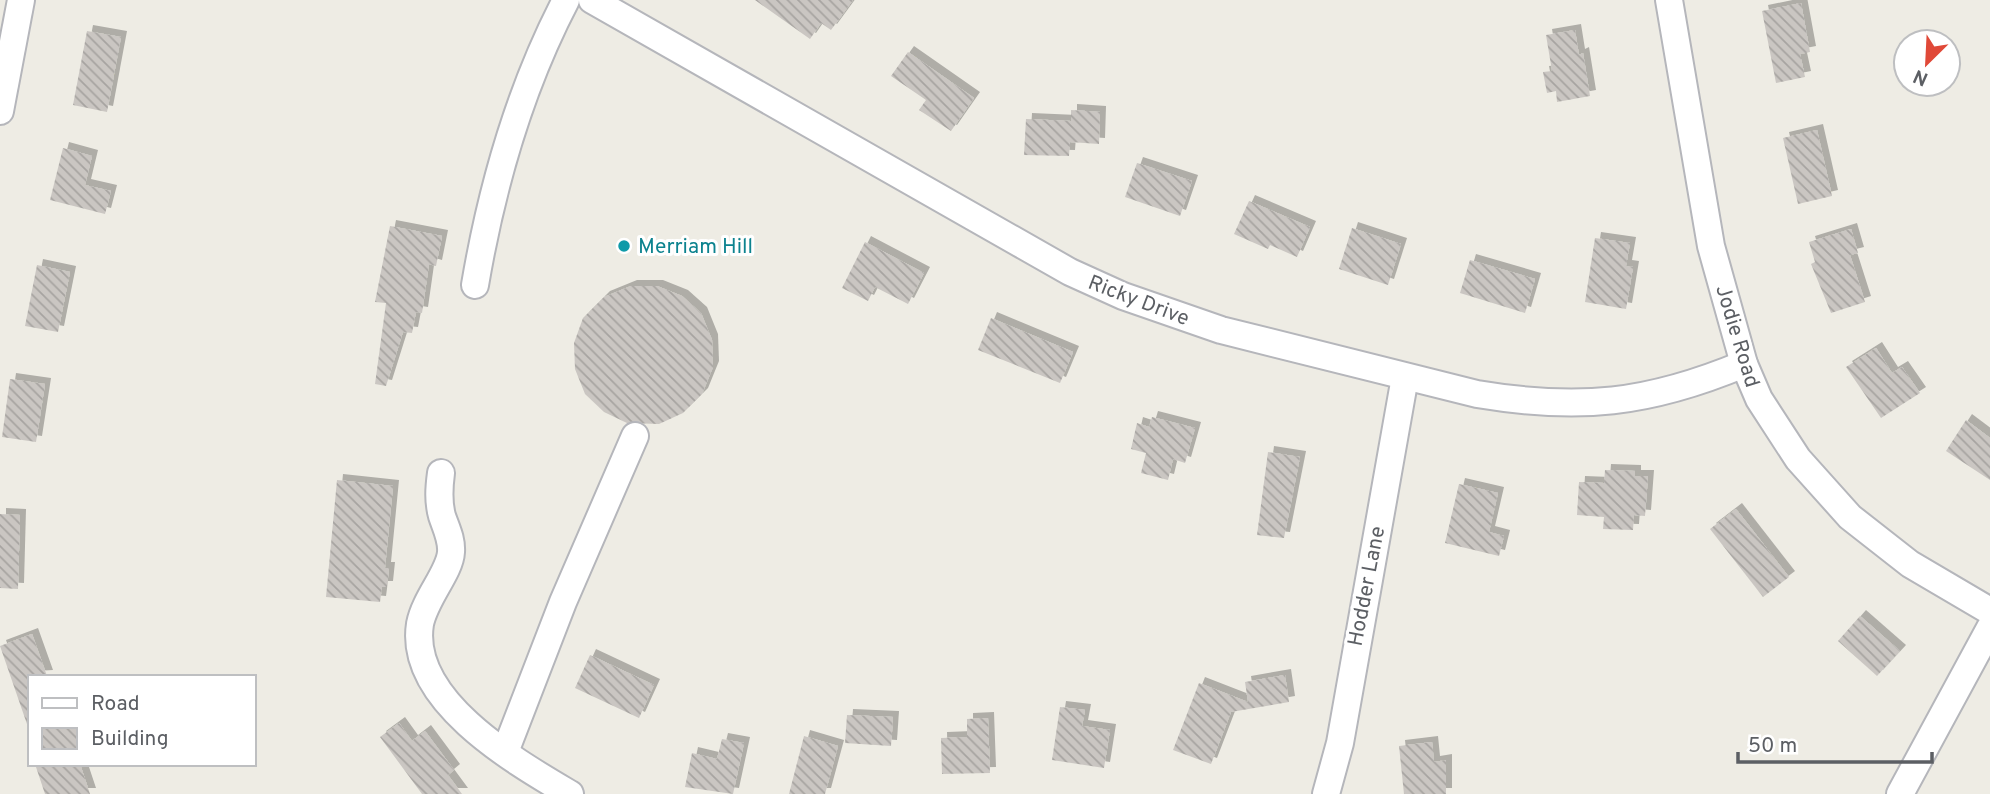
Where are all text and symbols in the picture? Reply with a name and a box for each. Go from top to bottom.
north arrow [1892,28,1962,98]
text: N [1910,63,1932,90]
place label: Merriam Hill [638,234,753,261]
marker: Merriam Hill [616,238,632,254]
street label: Ricky Drive [1084,270,1193,333]
street label: Jodie Road [1708,282,1765,391]
street label: Hodder Lane [1343,524,1392,649]
legend [28,675,256,766]
text: Road [91,691,140,718]
scale bar [1738,720,1932,764]
text: Building [91,726,169,753]
text: 50 m [1748,733,1797,760]

